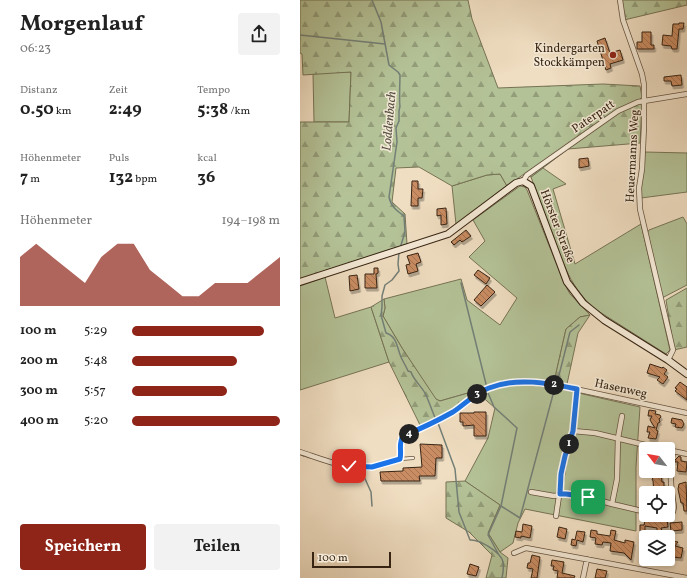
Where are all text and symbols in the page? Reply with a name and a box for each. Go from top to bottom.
text: Morgenlauf [20,9,143,40]
button: share [238,13,280,55]
text: 06:23 [20,40,51,58]
place label: Kindergarten Stockkämpen [533,41,605,71]
marker: Kindergarten Stockkämpen [608,50,618,60]
text: Distanz [20,83,57,98]
text: Zeit [109,83,128,98]
text: Tempo [197,83,230,98]
water label: Loddenbach [378,90,402,152]
street label: Paterpatt [569,97,618,137]
text: 0.50 [20,98,54,121]
text: 2:49 [109,98,142,121]
text: 5:38 [197,98,228,121]
text: km [54,104,72,119]
text: /km [228,104,250,119]
street label: Heuermanns Weg [623,109,643,203]
text: Höhenmeter [20,151,81,166]
text: Puls [109,151,129,166]
text: kcal [197,151,217,166]
text: 7 [20,166,28,189]
text: 132 [109,166,133,189]
text: 36 [197,166,215,189]
text: m [28,172,40,187]
text: bpm [133,172,157,187]
street label: Hörster Straße [536,187,579,266]
text: Höhenmeter [20,212,92,230]
text: 194–198 m [221,212,280,230]
text: 100 m [20,322,57,340]
text: 5:29 [84,322,107,340]
text: 200 m [20,352,58,370]
text: 5:48 [84,352,107,370]
pin: 2 [544,375,564,395]
street label: Hasenweg [593,376,649,402]
text: 2 [551,377,557,392]
text: 300 m [20,382,58,400]
text: 5:57 [84,382,106,400]
pin: 3 [467,384,487,404]
text: 3 [474,386,480,401]
text: 400 m [20,412,59,430]
text: 5:20 [84,412,108,430]
pin: 4 [399,424,419,444]
text: 4 [406,426,412,441]
pin: 1 [559,434,579,454]
text: 1 [567,436,571,451]
north arrow [639,442,675,478]
map controls [639,442,675,566]
pin [332,449,366,483]
icon: check [338,455,360,477]
pin [571,480,605,514]
icon: arrive [577,486,599,508]
button: locate [639,486,675,522]
button: Speichern [20,524,146,570]
button: Teilen [154,524,280,570]
button: layers [639,530,675,566]
scale bar [312,550,391,569]
text: 100 m [318,551,348,566]

